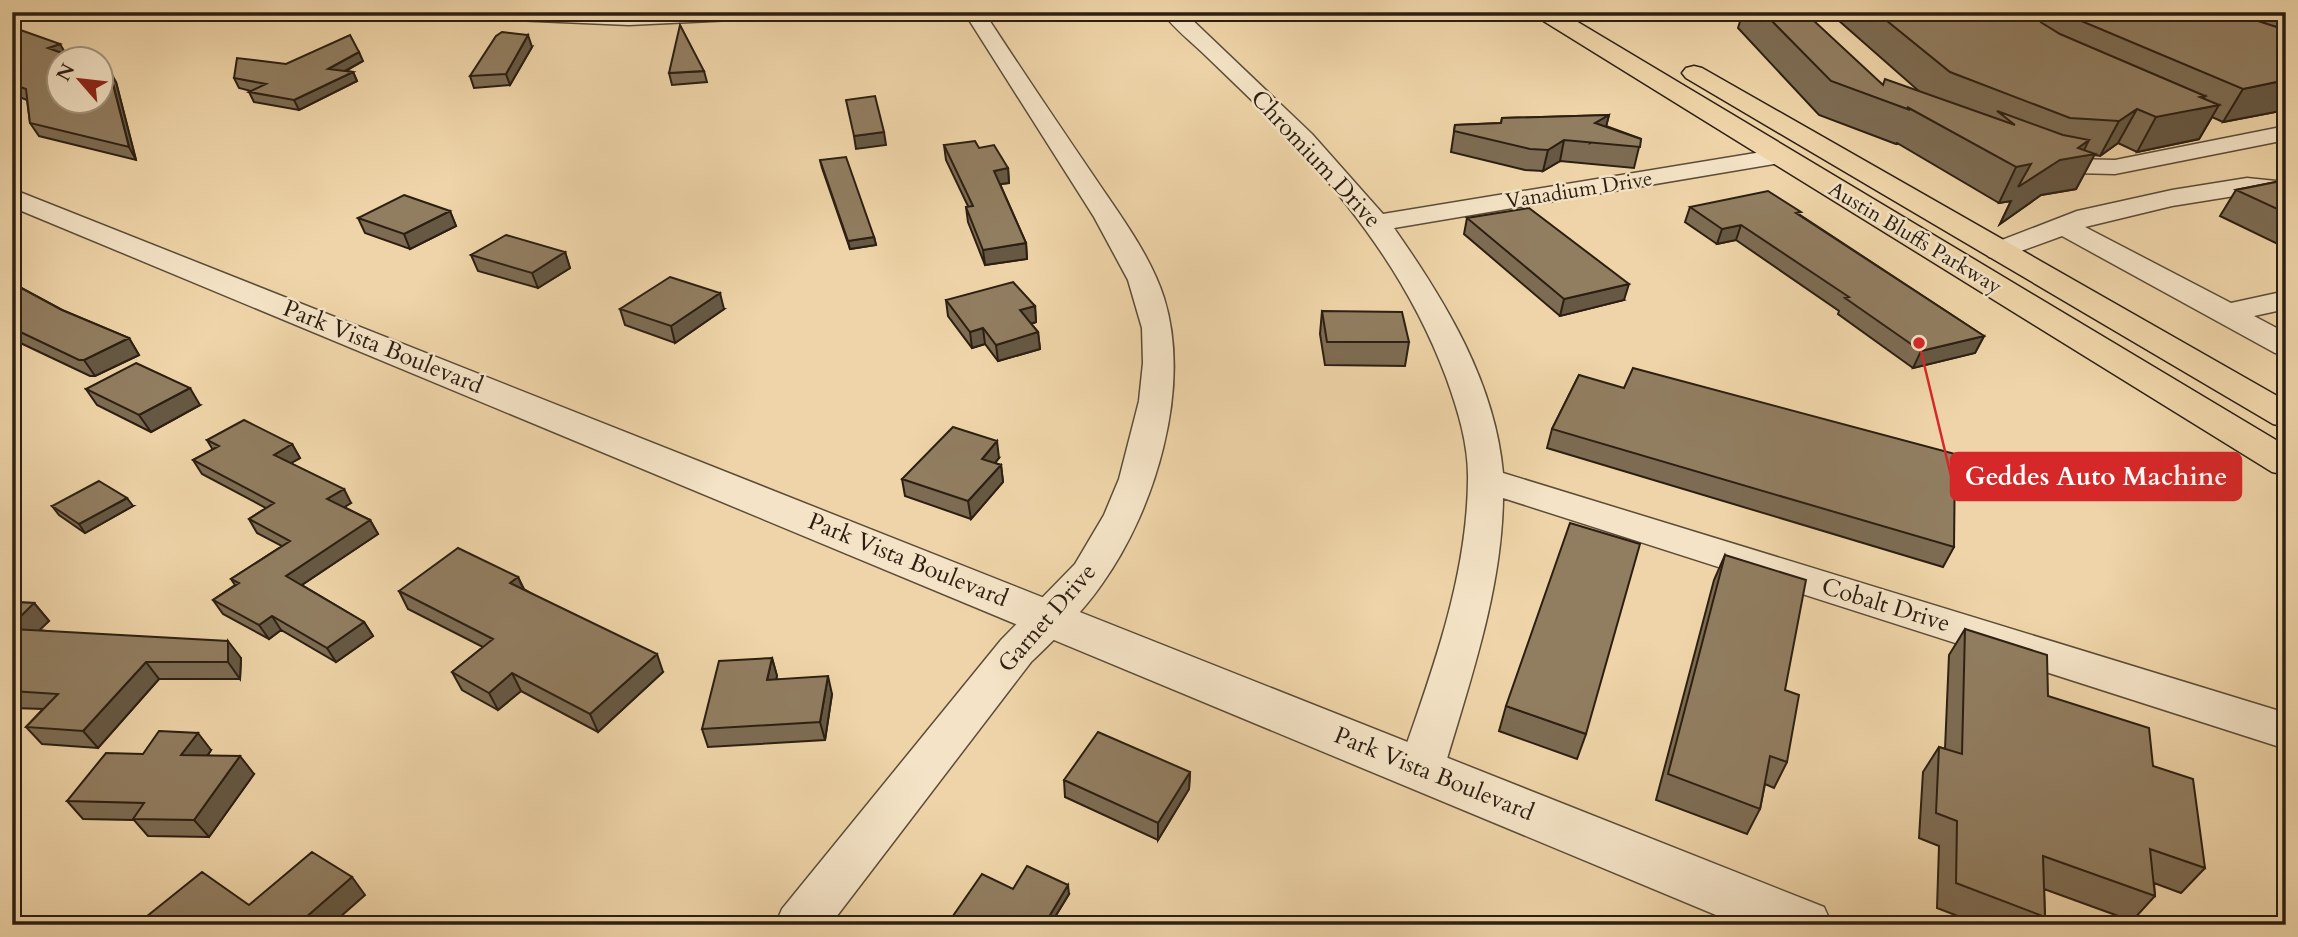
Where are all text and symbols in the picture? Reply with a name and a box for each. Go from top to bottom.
north arrow [46,46,116,116]
text: N [51,59,81,86]
street label: Chromium Drive [1243,83,1389,235]
street label: Vanadium Drive [1503,164,1655,216]
street label: Austin Bluffs Parkway [1823,175,2007,301]
street label: Park Vista Boulevard [278,292,488,402]
callout: Geddes Auto Machine [1951,453,2241,500]
text: Geddes Auto Machine [1965,459,2227,494]
street label: Park Vista Boulevard [803,505,1013,615]
street label: Garnet Drive [990,556,1104,680]
street label: Cobalt Drive [1818,570,1954,640]
street label: Park Vista Boulevard [1329,719,1539,829]

